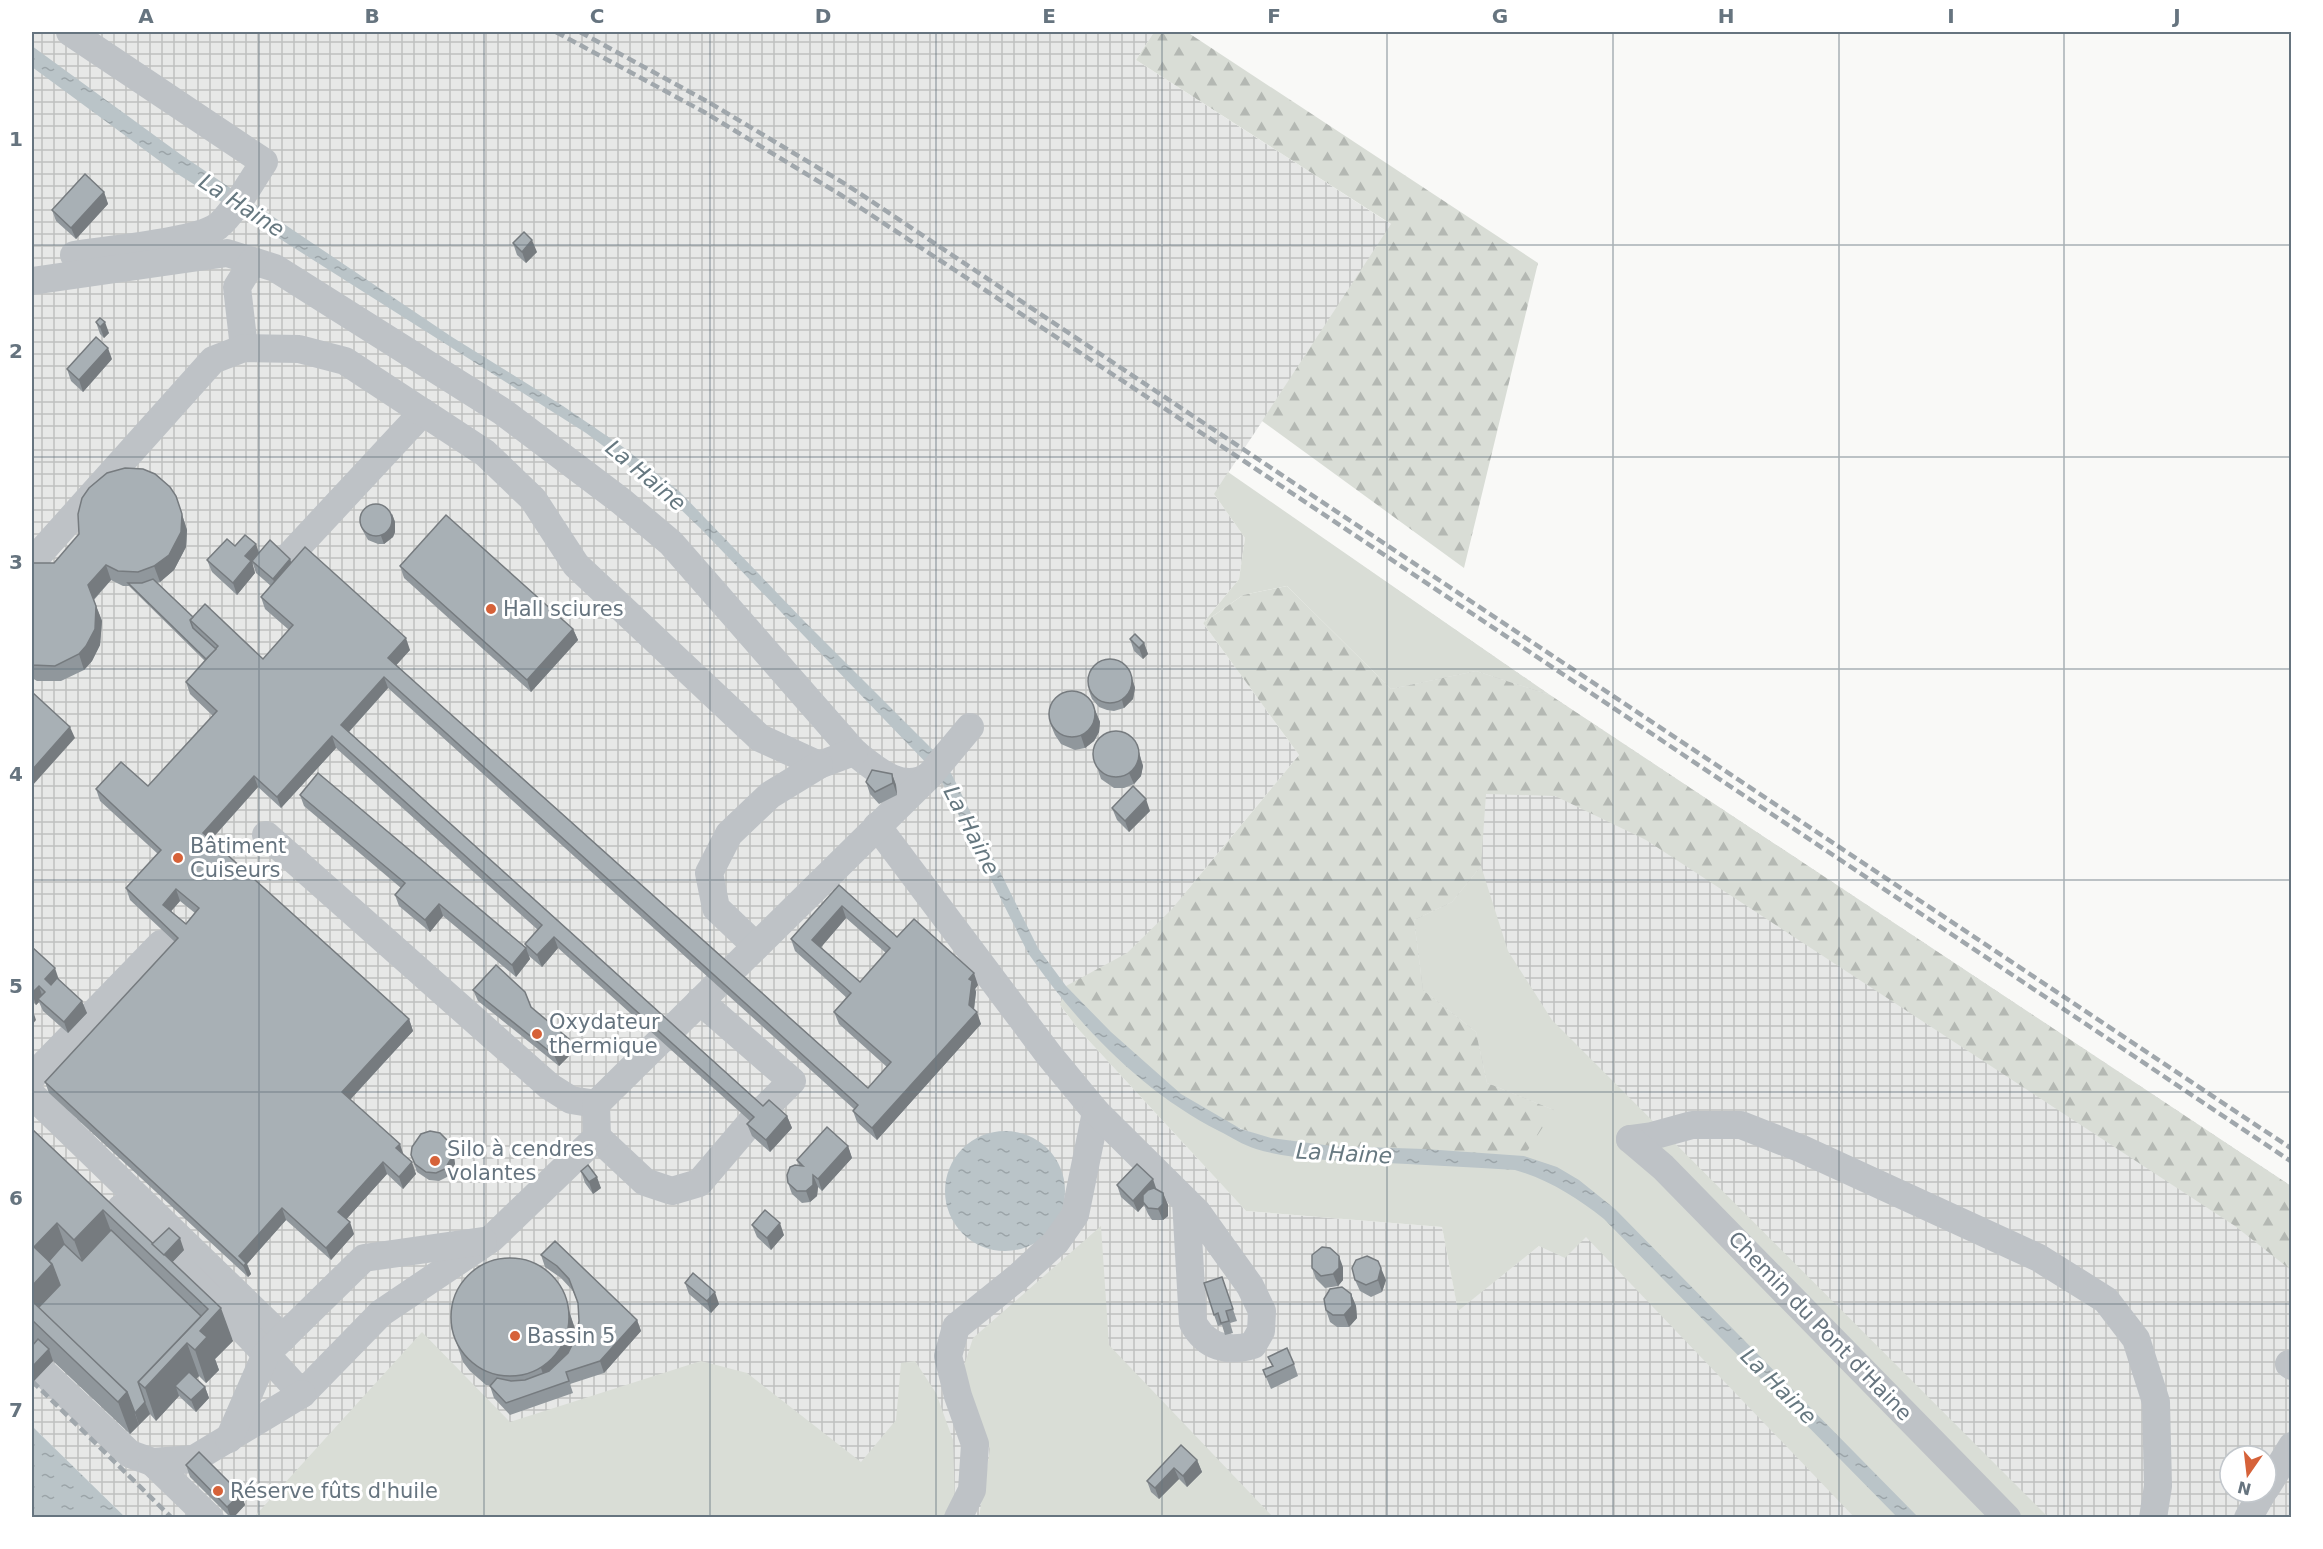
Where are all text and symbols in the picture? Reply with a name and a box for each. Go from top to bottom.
text: A [138,4,154,28]
text: B [364,4,380,28]
text: C [590,4,604,28]
text: D [815,4,831,28]
text: E [1042,4,1056,28]
text: F [1267,4,1281,28]
text: G [1492,4,1508,28]
text: H [1718,4,1734,28]
text: I [1947,4,1955,28]
text: J [2171,4,2181,28]
text: 1 [9,127,23,151]
water label: La Haine [195,169,289,242]
text: 2 [9,339,23,363]
water label: La Haine [601,435,691,516]
text: 3 [9,550,23,574]
place label: Hall sciures [503,597,624,621]
marker: Hall sciures [484,602,498,616]
text: 4 [9,762,23,786]
water label: La Haine [939,782,1005,879]
place label: Bâtiment Cuiseurs [190,834,286,882]
marker: Bâtiment Cuiseurs [171,851,185,865]
text: 5 [9,974,23,998]
place label: Oxydateur thermique [549,1010,660,1058]
marker: Oxydateur thermique [530,1027,544,1041]
place label: Silo à cendres volantes [447,1137,594,1185]
water label: La Haine [1295,1138,1393,1169]
marker: Silo à cendres volantes [428,1154,442,1168]
text: 6 [9,1186,23,1210]
street label: Chemin du Pont d'Haine [1723,1227,1917,1425]
place label: Bassin 5 [527,1324,615,1348]
marker: Bassin 5 [508,1329,522,1343]
water label: La Haine [1736,1343,1822,1429]
text: 7 [9,1398,23,1422]
north arrow [2218,1444,2278,1504]
text: N [2236,1477,2253,1499]
place label: Réserve fûts d'huile [230,1479,438,1503]
marker: Réserve fûts d'huile [211,1484,225,1498]

